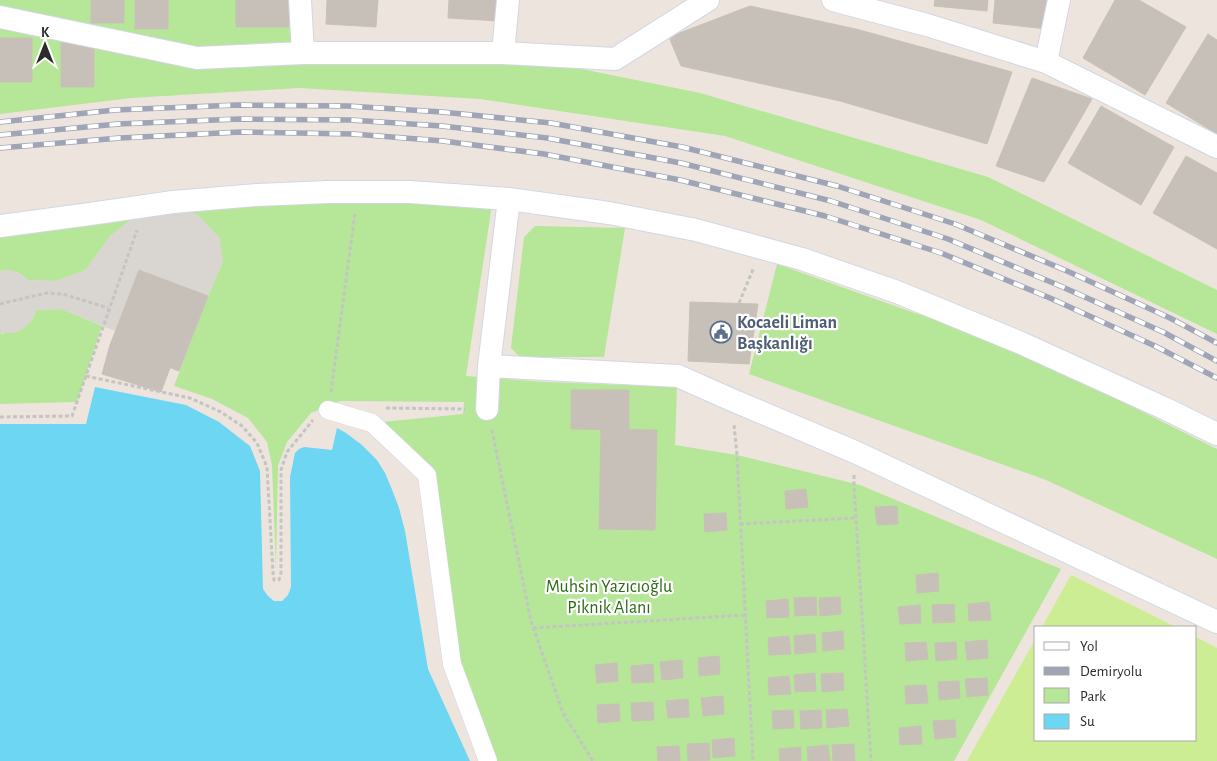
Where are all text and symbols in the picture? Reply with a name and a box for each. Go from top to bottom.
north arrow [20,20,70,70]
text: K [41,26,50,40]
place label: Kocaeli Liman Başkanlığı [737,314,837,353]
public building icon: Kocaeli Liman Başkanlığı [709,320,733,344]
park label: Muhsin Yazıcıoğlu Piknik Alanı [546,578,672,617]
legend [1034,626,1197,741]
text: Yol [1080,639,1098,654]
text: Demiryolu [1080,664,1143,679]
text: Park [1080,689,1106,704]
text: Su [1080,714,1095,729]

